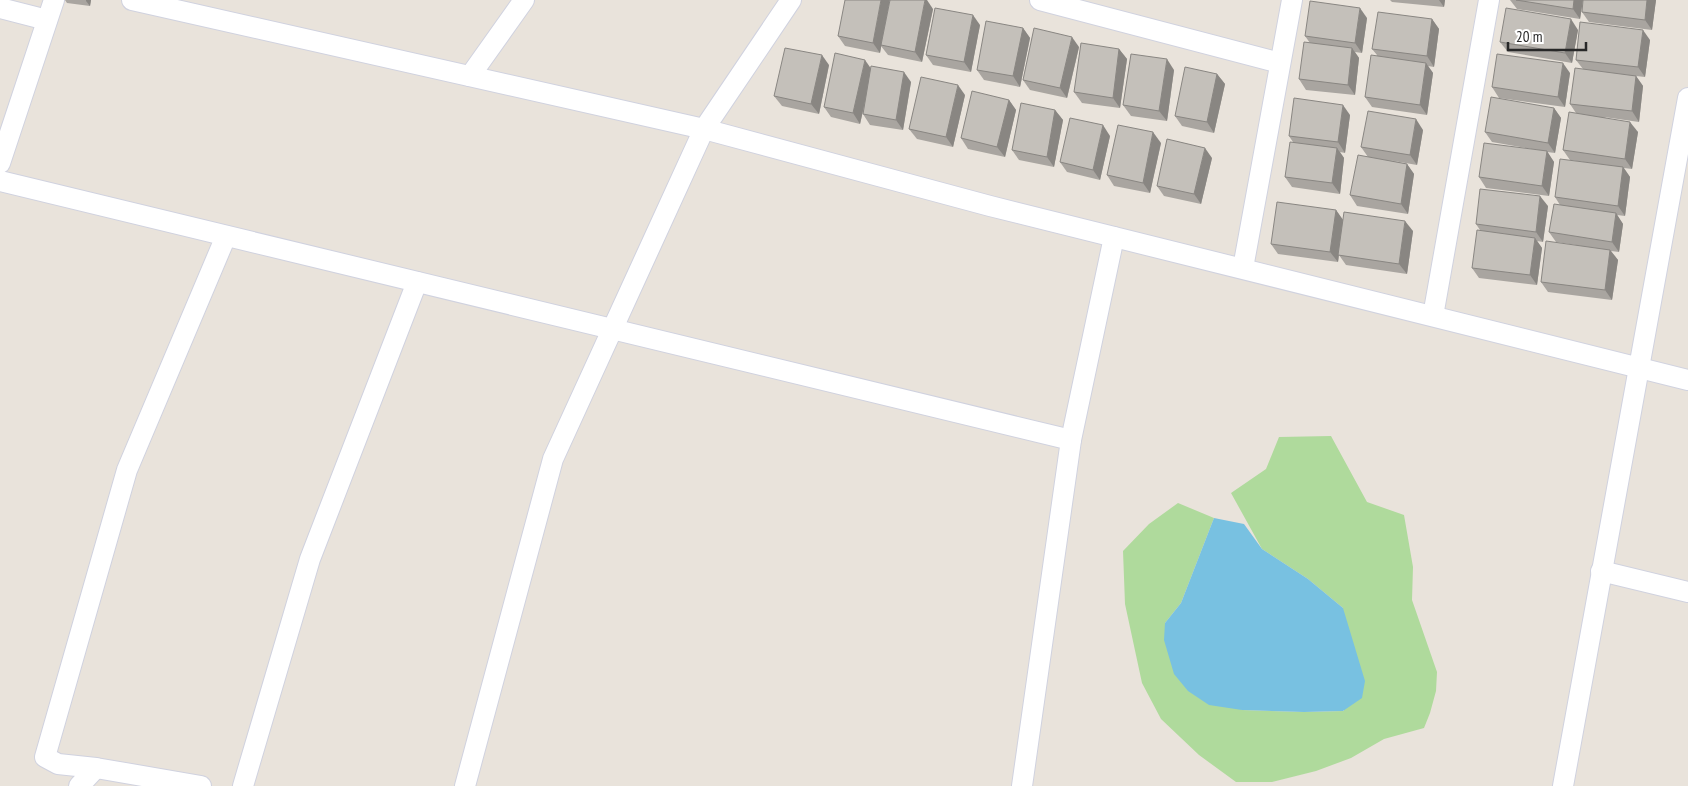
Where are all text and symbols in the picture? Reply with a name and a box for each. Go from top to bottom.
scale bar [1508,20,1586,52]
text: 20 m [1516,27,1542,46]

